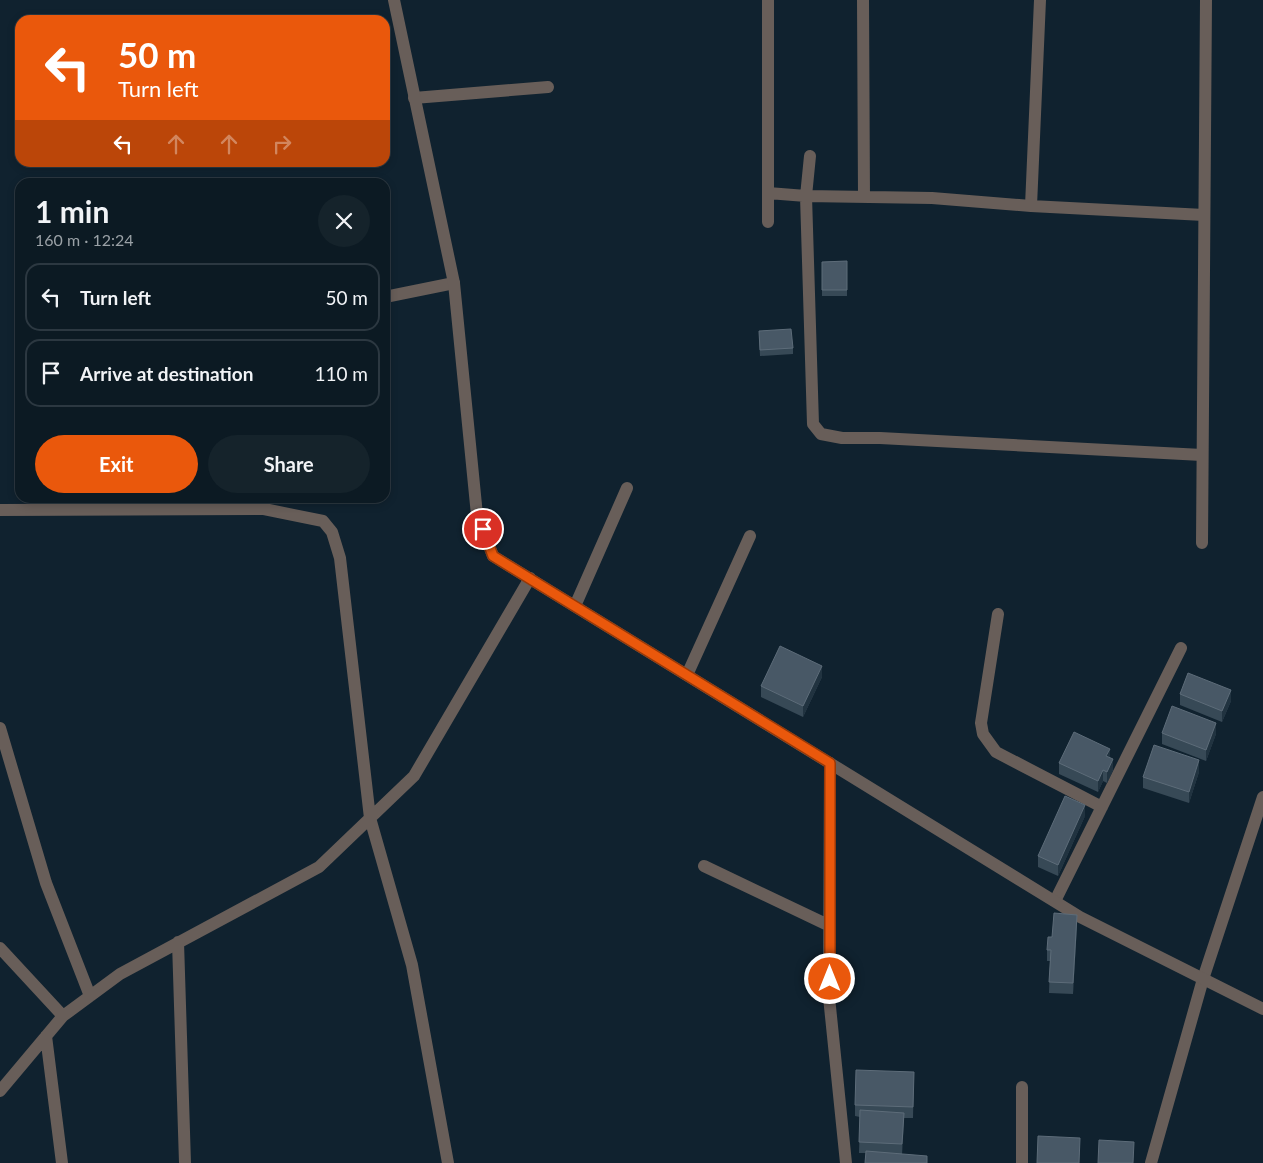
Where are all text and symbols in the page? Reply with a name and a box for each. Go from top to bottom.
text: 50 m [118,33,196,75]
icon: left [35,35,100,100]
text: Turn left [118,75,199,102]
icon: left [109,130,137,158]
icon: ahead [162,130,190,158]
icon: ahead [215,130,243,158]
icon: right [268,130,296,158]
text: 1 min [35,193,109,229]
button: close [318,195,370,247]
text: 160 m · 12:24 [35,230,134,249]
icon: left [37,283,65,311]
text: Turn left [80,286,151,309]
text: 50 m [325,286,368,309]
icon: arrive [37,359,65,387]
text: Arrive at destination [80,362,253,385]
text: 110 m [314,362,368,385]
button: Exit [35,435,198,493]
button: Share [208,435,370,493]
pin [462,508,504,550]
icon: arrive [469,515,497,543]
position arrow [803,952,855,1004]

